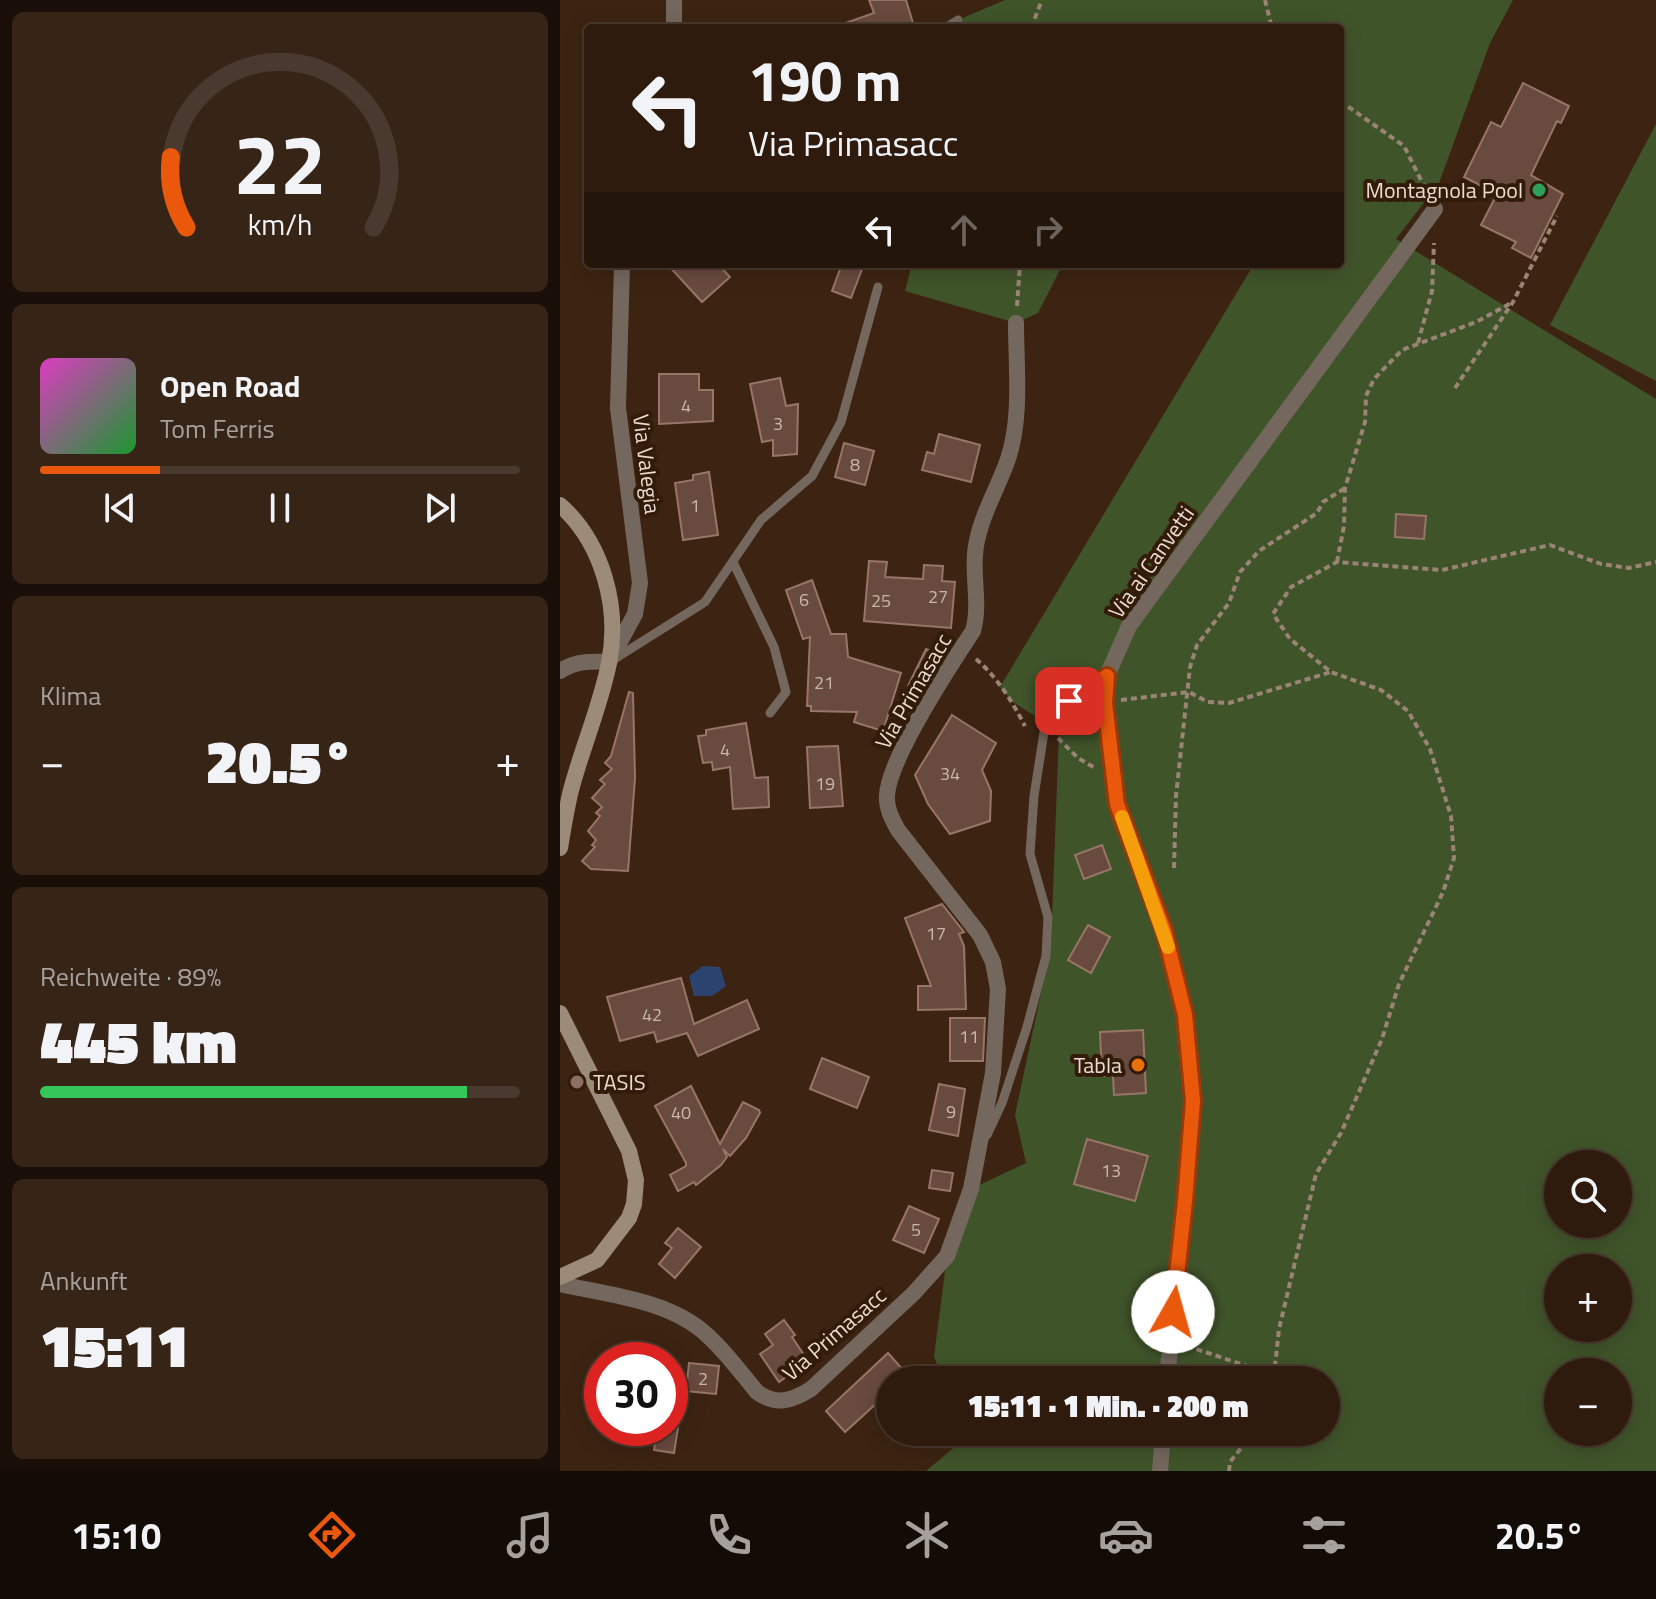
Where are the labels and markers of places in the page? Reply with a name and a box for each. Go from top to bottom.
place label: Montagnola Pool [1366,173,1523,207]
marker: Montagnola Pool [1530,181,1548,199]
pin [1035,667,1103,735]
place label: Tabla [1074,1048,1122,1082]
marker: Tabla [1129,1056,1147,1074]
place label: TASIS [593,1065,646,1099]
marker: TASIS [568,1073,586,1091]

